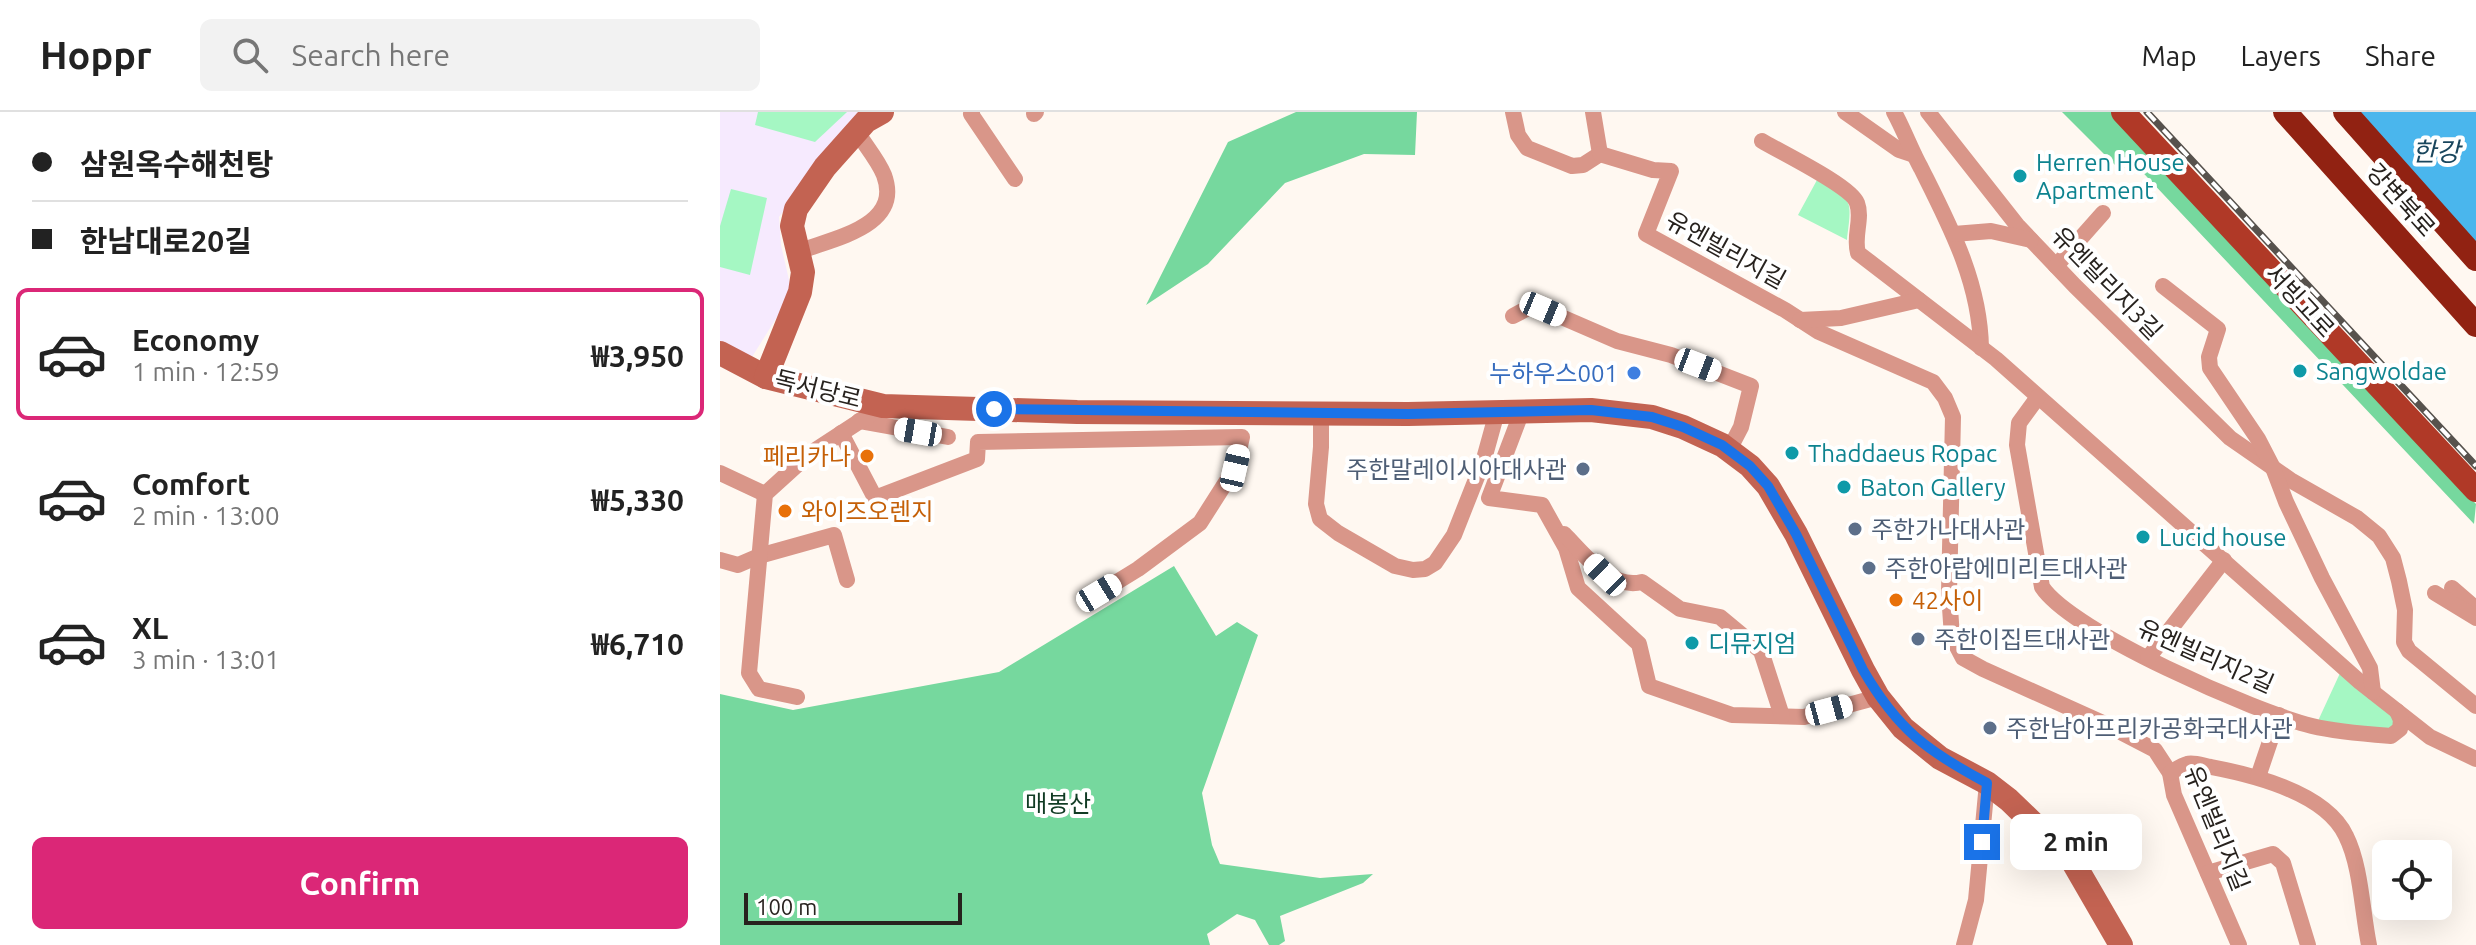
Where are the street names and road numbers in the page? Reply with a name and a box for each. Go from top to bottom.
street label: 강변북로 [2361,158,2441,242]
street label: 유엔빌리지길 [1662,206,1790,294]
street label: 유엔빌리지3길 [2047,221,2167,345]
street label: 서빙고로 [2260,259,2340,343]
street label: 독서당로 [772,365,864,413]
street label: 유엔빌리지2길 [2134,614,2278,698]
street label: 유엔빌리지길 [2180,762,2254,894]

